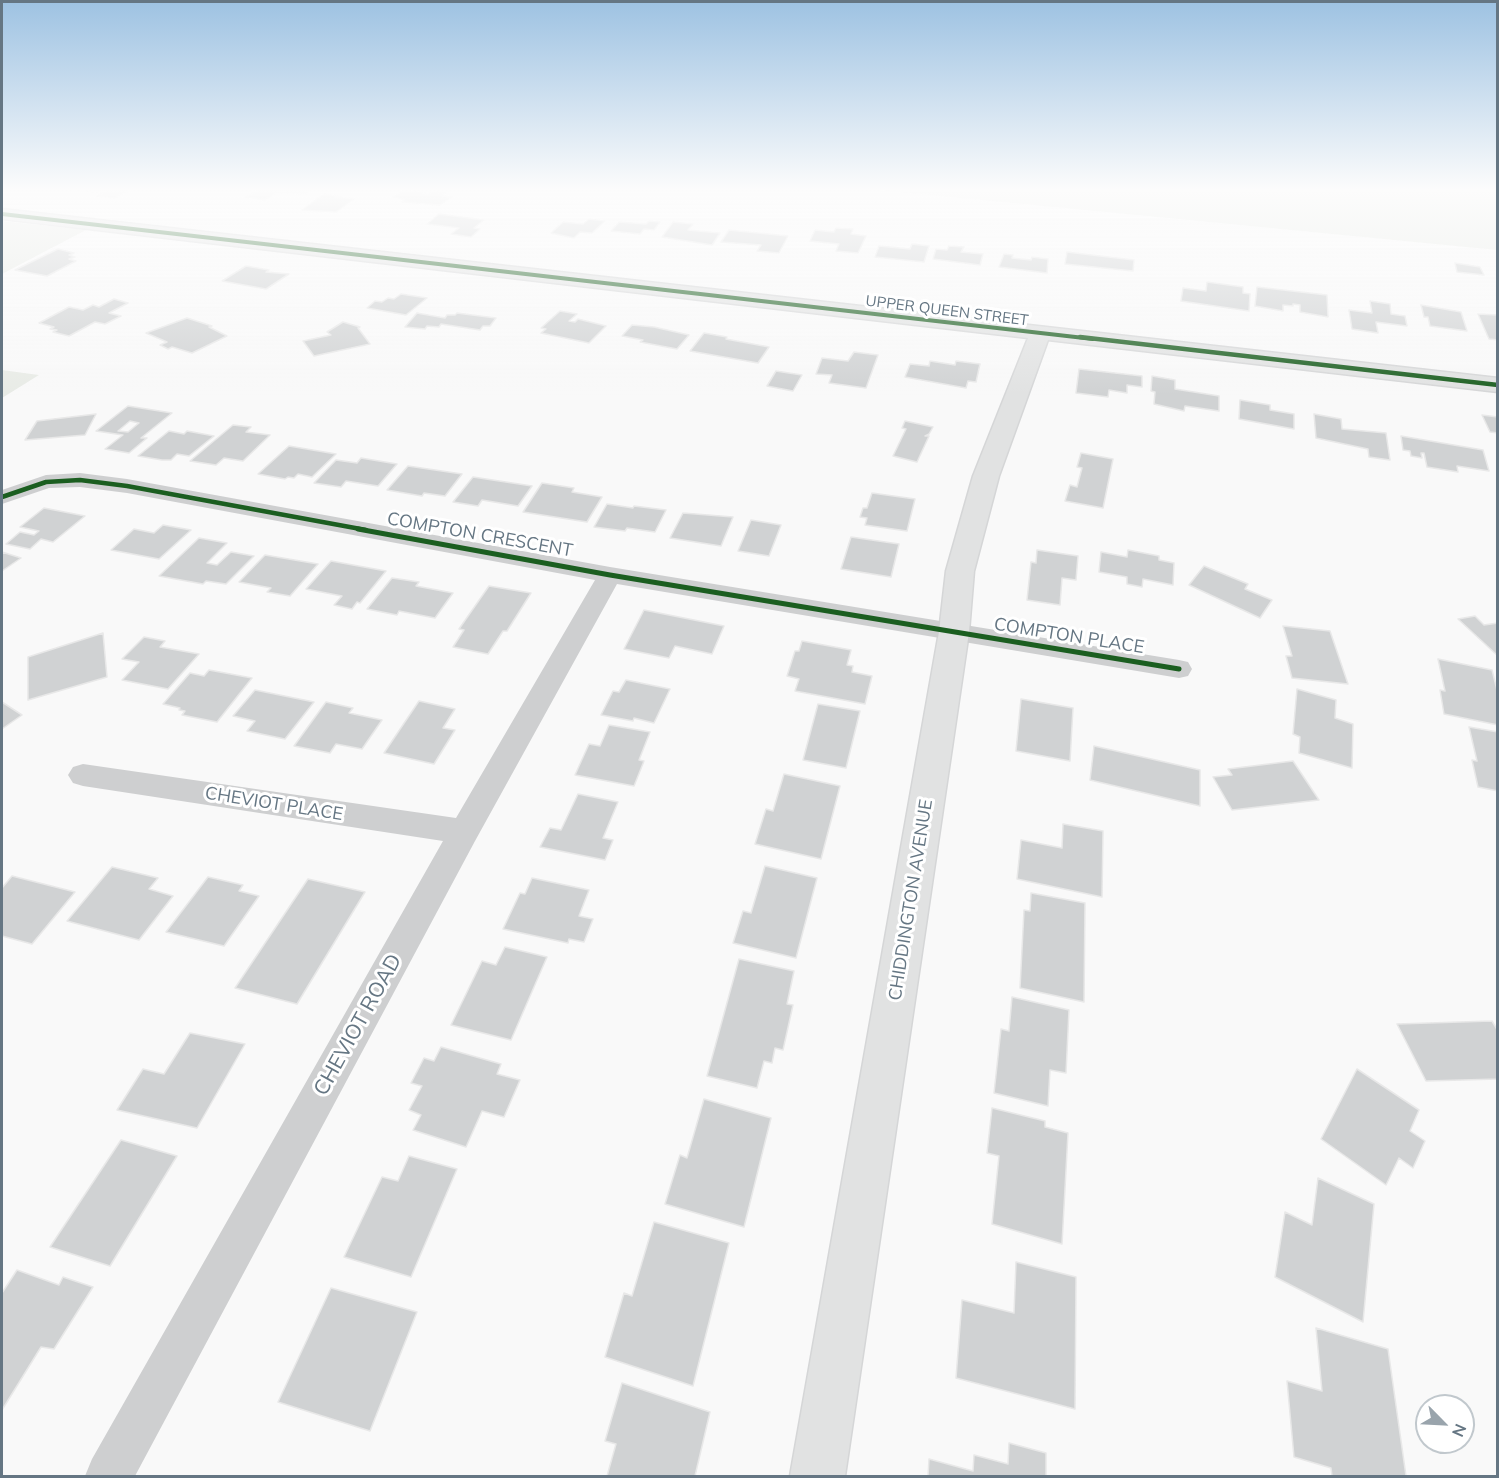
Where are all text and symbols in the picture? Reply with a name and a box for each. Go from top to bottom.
street label: UPPER QUEEN STREET [865,292,1029,330]
street label: COMPTON CRESCENT [385,508,575,562]
street label: COMPTON PLACE [992,613,1146,659]
street label: CHEVIOT PLACE [203,782,345,826]
street label: CHIDDINGTON AVENUE [884,798,938,1002]
street label: CHEVIOT ROAD [309,950,407,1100]
north arrow [1415,1394,1475,1454]
text: N [1448,1421,1471,1440]

